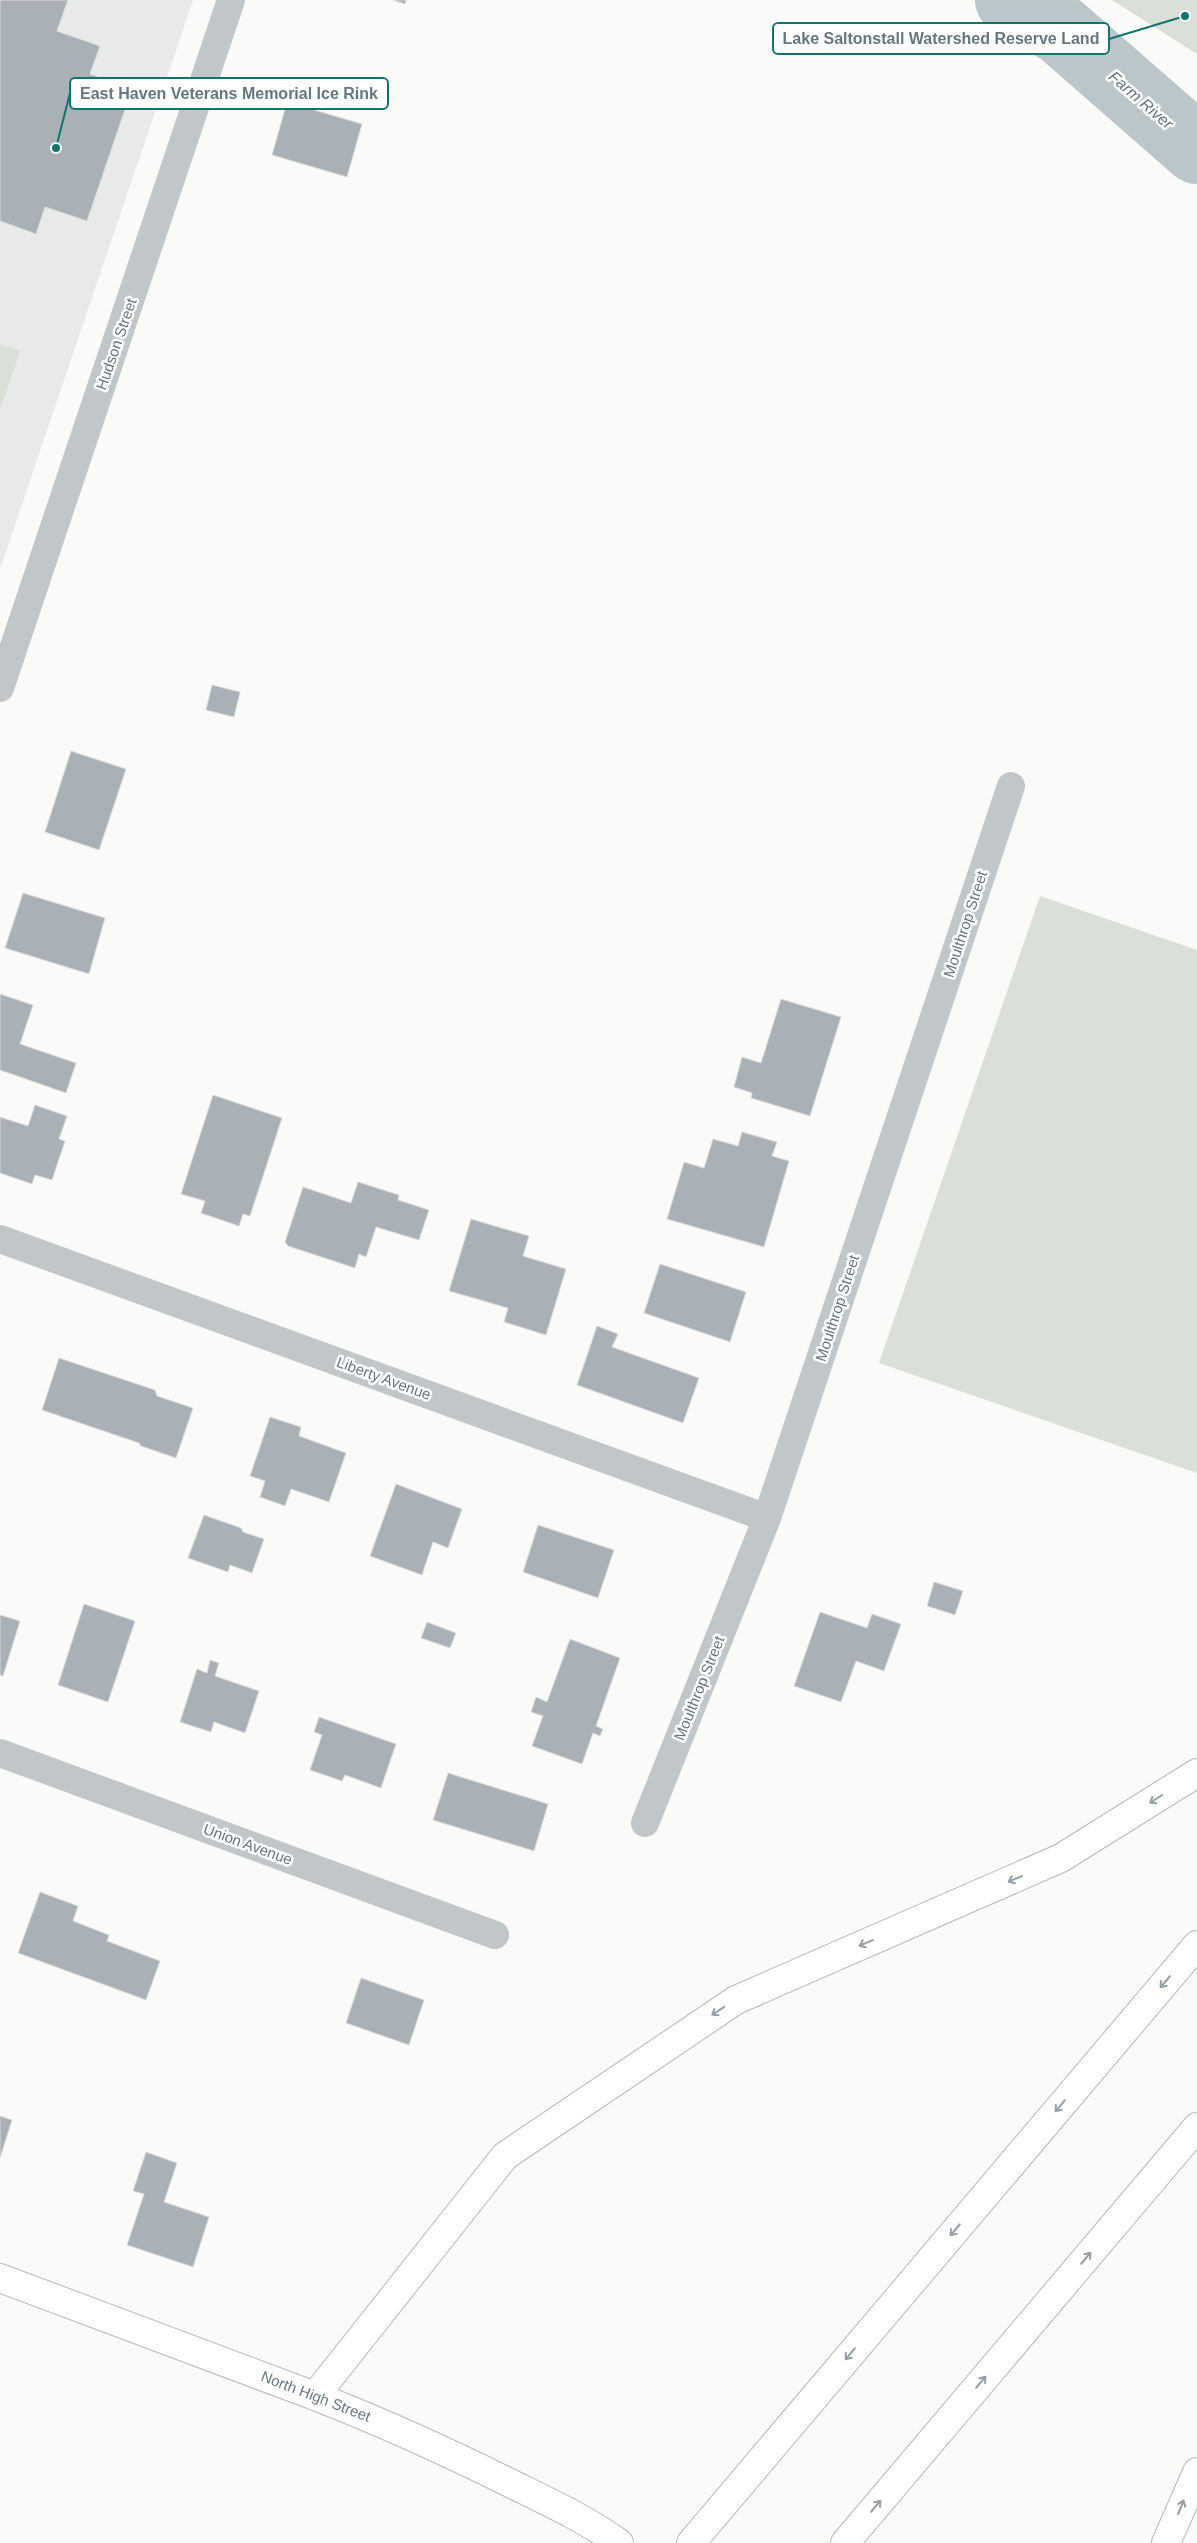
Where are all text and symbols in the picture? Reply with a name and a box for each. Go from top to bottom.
callout: Lake Saltonstall Watershed Reserve Land [773,23,1109,54]
text: Lake Saltonstall Watershed Reserve Land [783,30,1099,47]
water label: Farm River [1106,68,1177,133]
callout: East Haven Veterans Memorial Ice Rink [70,78,388,109]
text: East Haven Veterans Memorial Ice Rink [80,85,378,102]
street label: Hudson Street [92,295,140,392]
street label: Moulthrop Street [940,868,990,979]
street label: Moulthrop Street [812,1252,862,1363]
street label: Liberty Avenue [335,1353,433,1403]
street label: Moulthrop Street [670,1633,728,1743]
one-way arrow [1149,1794,1163,1804]
street label: Union Avenue [201,1820,295,1868]
one-way arrow [1008,1874,1023,1884]
one-way arrow [859,1939,874,1949]
one-way arrow [1160,1975,1171,1988]
one-way arrow [712,2007,726,2017]
one-way arrow [1055,2099,1066,2112]
one-way arrow [950,2223,961,2236]
one-way arrow [1081,2251,1092,2264]
one-way arrow [845,2347,856,2360]
street label: North High Street [259,2367,374,2425]
one-way arrow [976,2375,987,2388]
one-way arrow [871,2499,882,2512]
one-way arrow [1176,2500,1186,2515]

